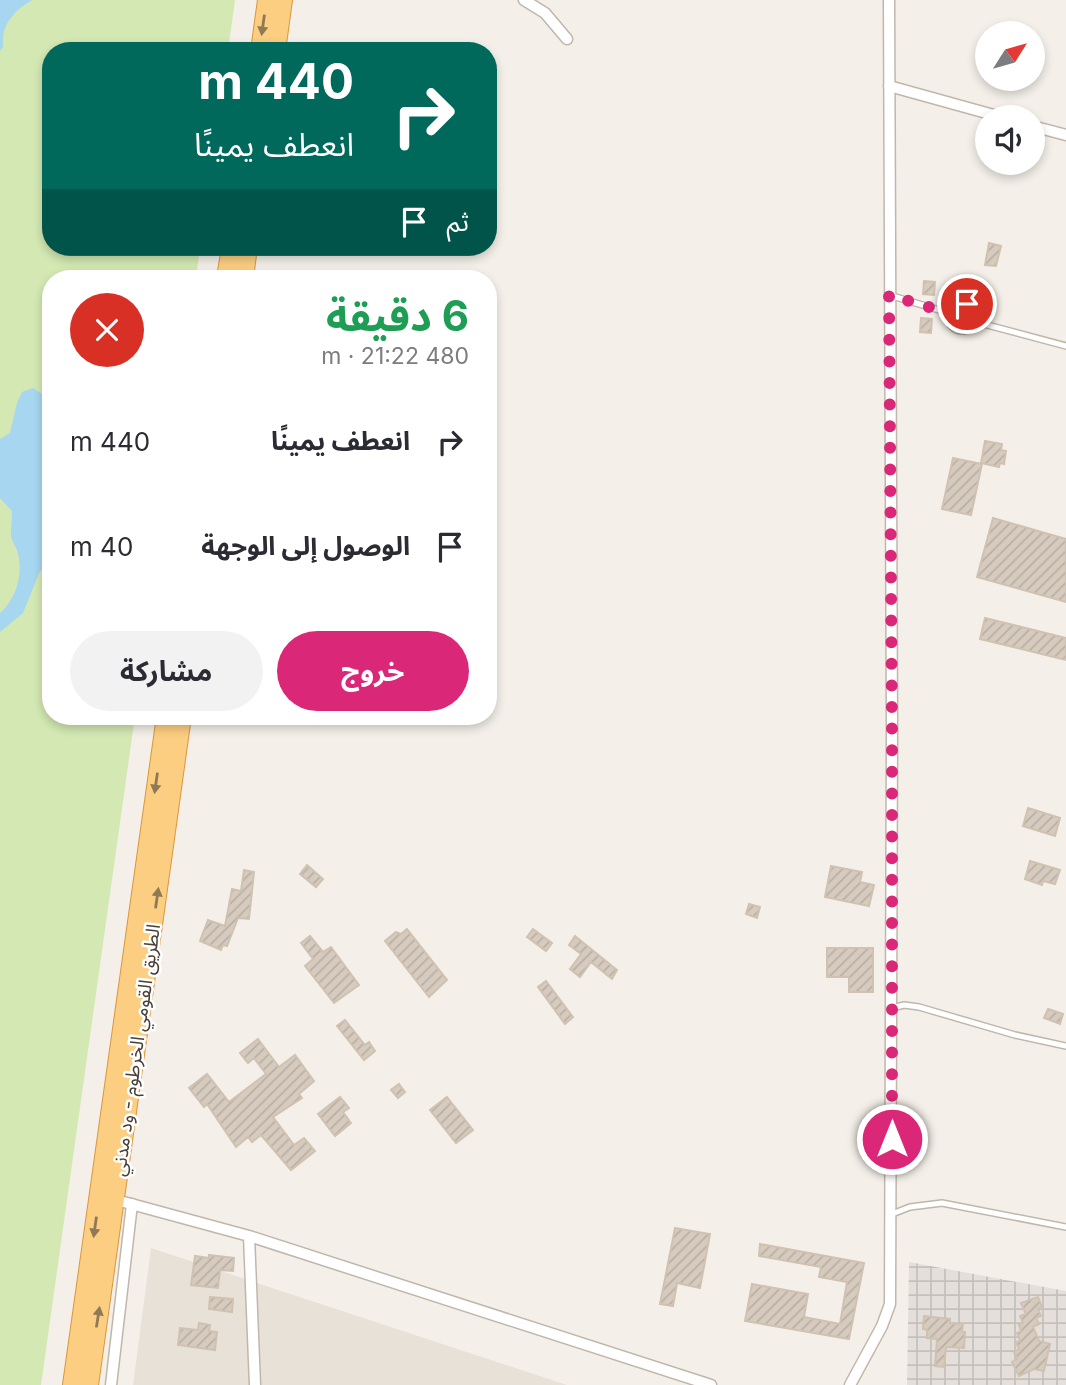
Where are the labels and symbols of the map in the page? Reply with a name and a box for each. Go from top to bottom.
one-way arrow [258,14,269,36]
north arrow [975,21,1045,91]
pin [937,274,997,334]
one-way arrow [151,772,162,794]
one-way arrow [152,887,163,909]
street label: الطريق القومي الخرطوم - ود مدني [107,922,168,1178]
position arrow [855,1102,929,1176]
one-way arrow [89,1216,100,1238]
one-way arrow [93,1306,104,1328]

